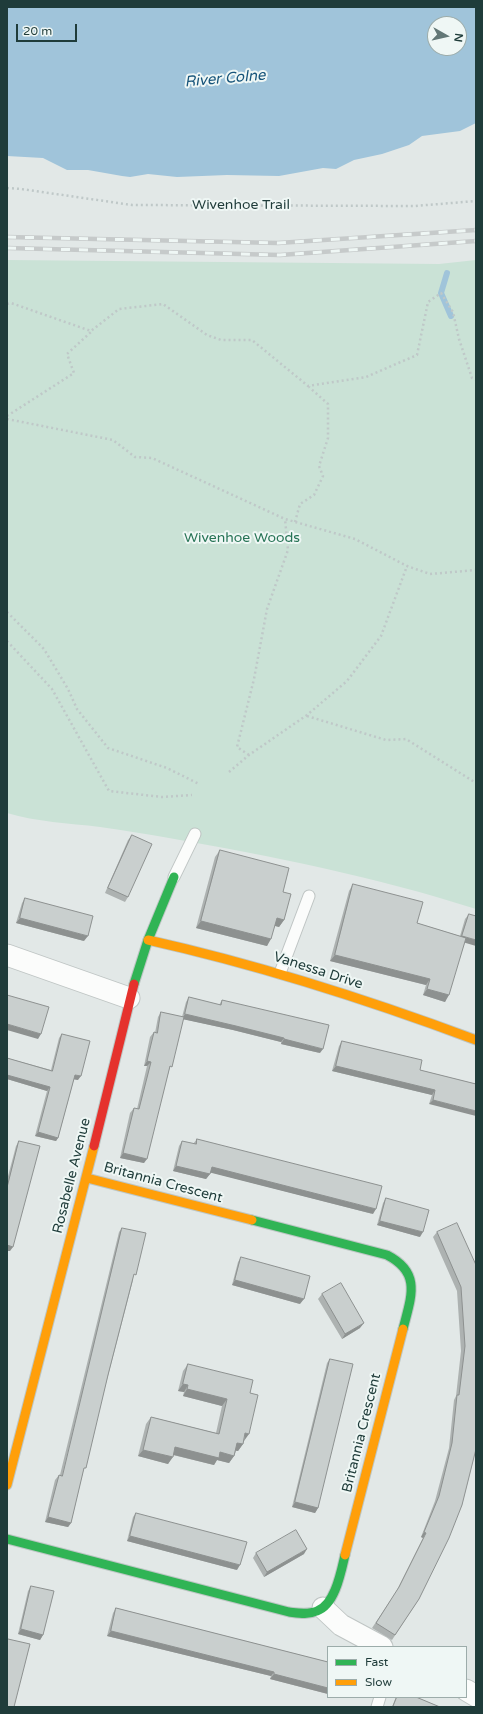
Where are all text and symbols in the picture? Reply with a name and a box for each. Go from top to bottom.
scale bar [18,16,79,42]
north arrow [427,16,467,56]
text: 20 m [23,24,52,38]
text: N [451,32,465,43]
water label: River Colne [184,67,266,91]
street label: Wivenhoe Trail [192,197,290,213]
park label: Wivenhoe Woods [184,530,300,546]
street label: Vanessa Drive [271,949,365,993]
street label: Rosabelle Avenue [50,1116,94,1236]
street label: Britannia Crescent [102,1159,224,1207]
street label: Britannia Crescent [339,1372,385,1494]
legend [327,1646,467,1698]
text: Fast [365,1655,388,1669]
text: Slow [365,1675,392,1689]

